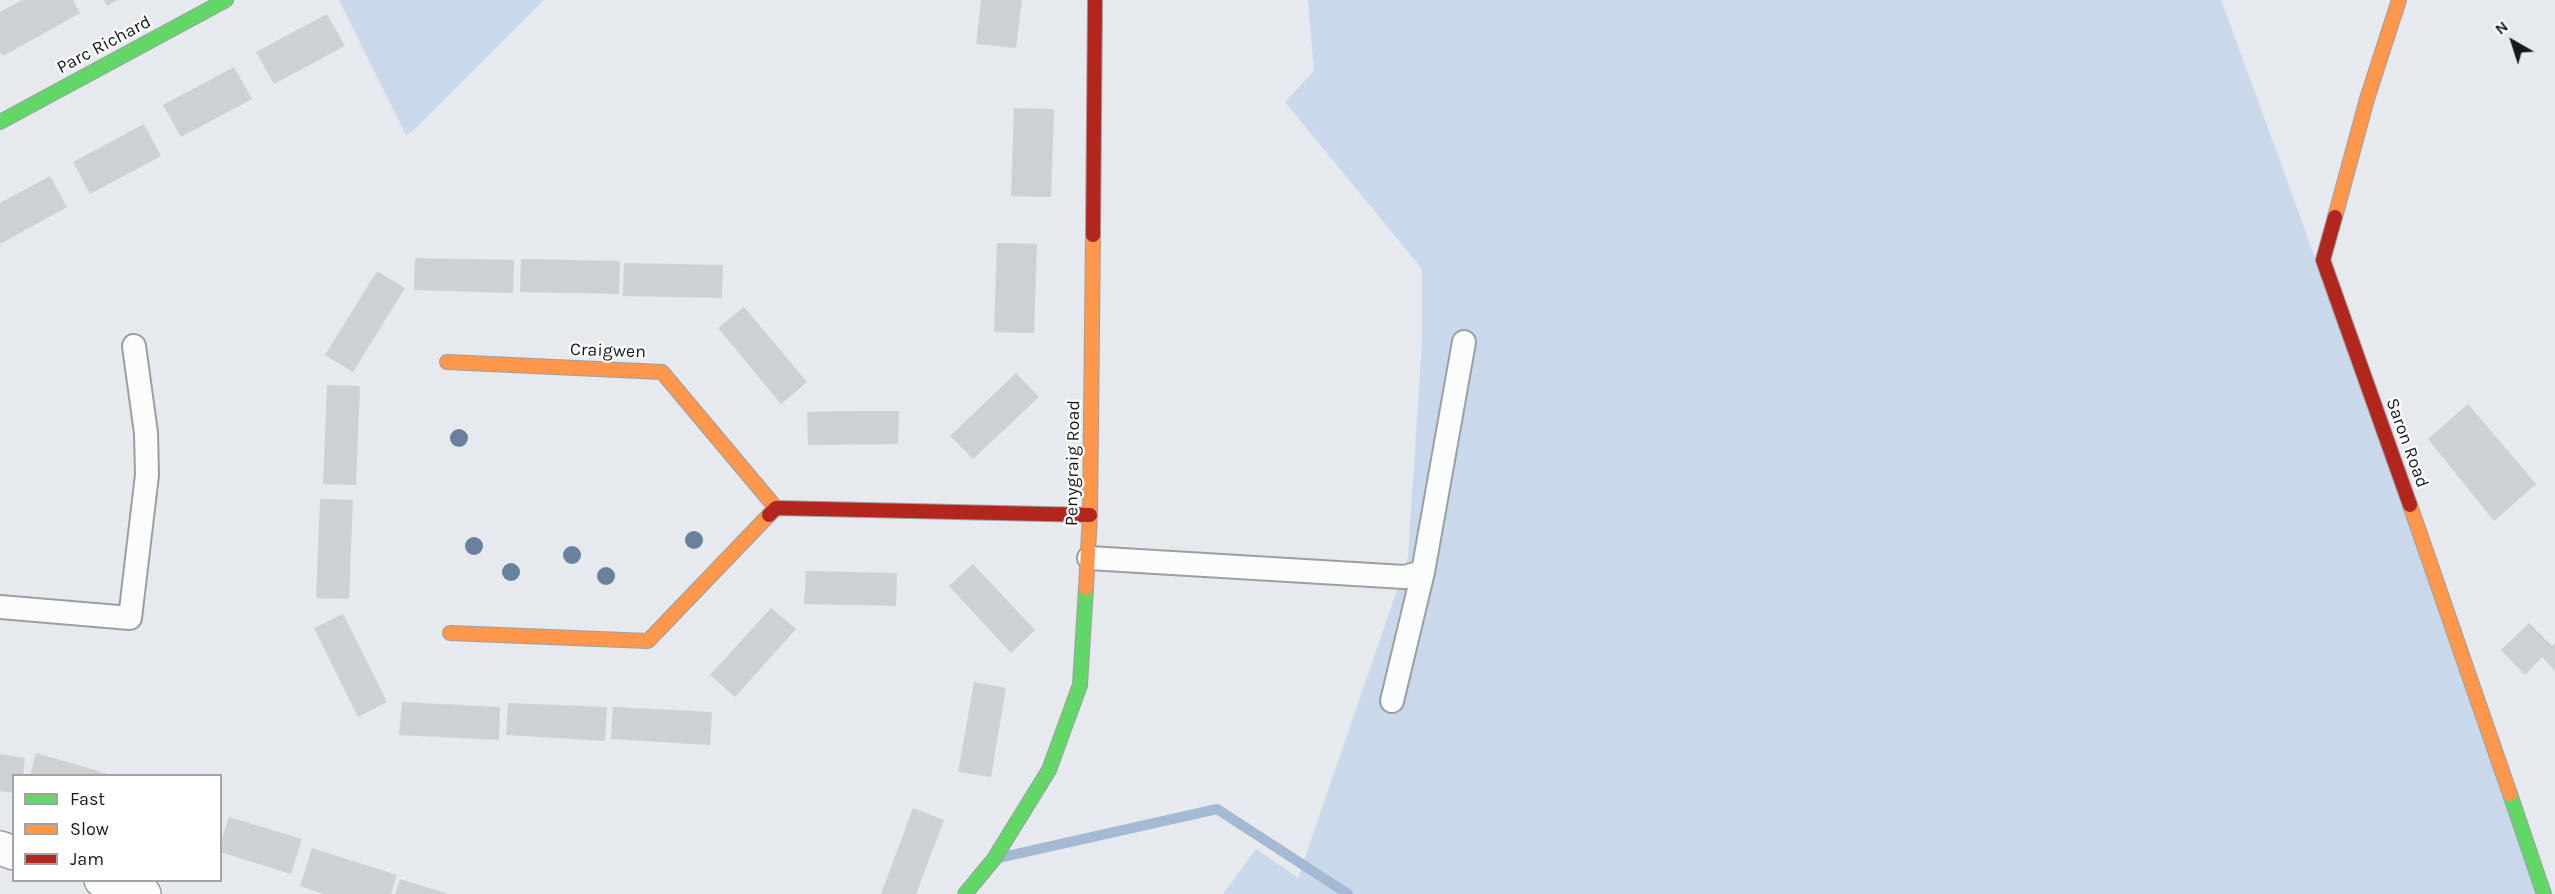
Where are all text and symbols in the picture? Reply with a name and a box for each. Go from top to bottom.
street label: Parc Richard [53,11,155,79]
north arrow [2483,12,2543,72]
text: N [2491,17,2512,39]
street label: Craigwen [570,339,646,363]
street label: Saron Road [2381,395,2433,491]
street label: Penygraig Road [1061,400,1085,526]
legend [12,774,222,882]
text: Fast [70,788,105,810]
text: Slow [70,818,109,840]
text: Jam [70,848,104,870]

